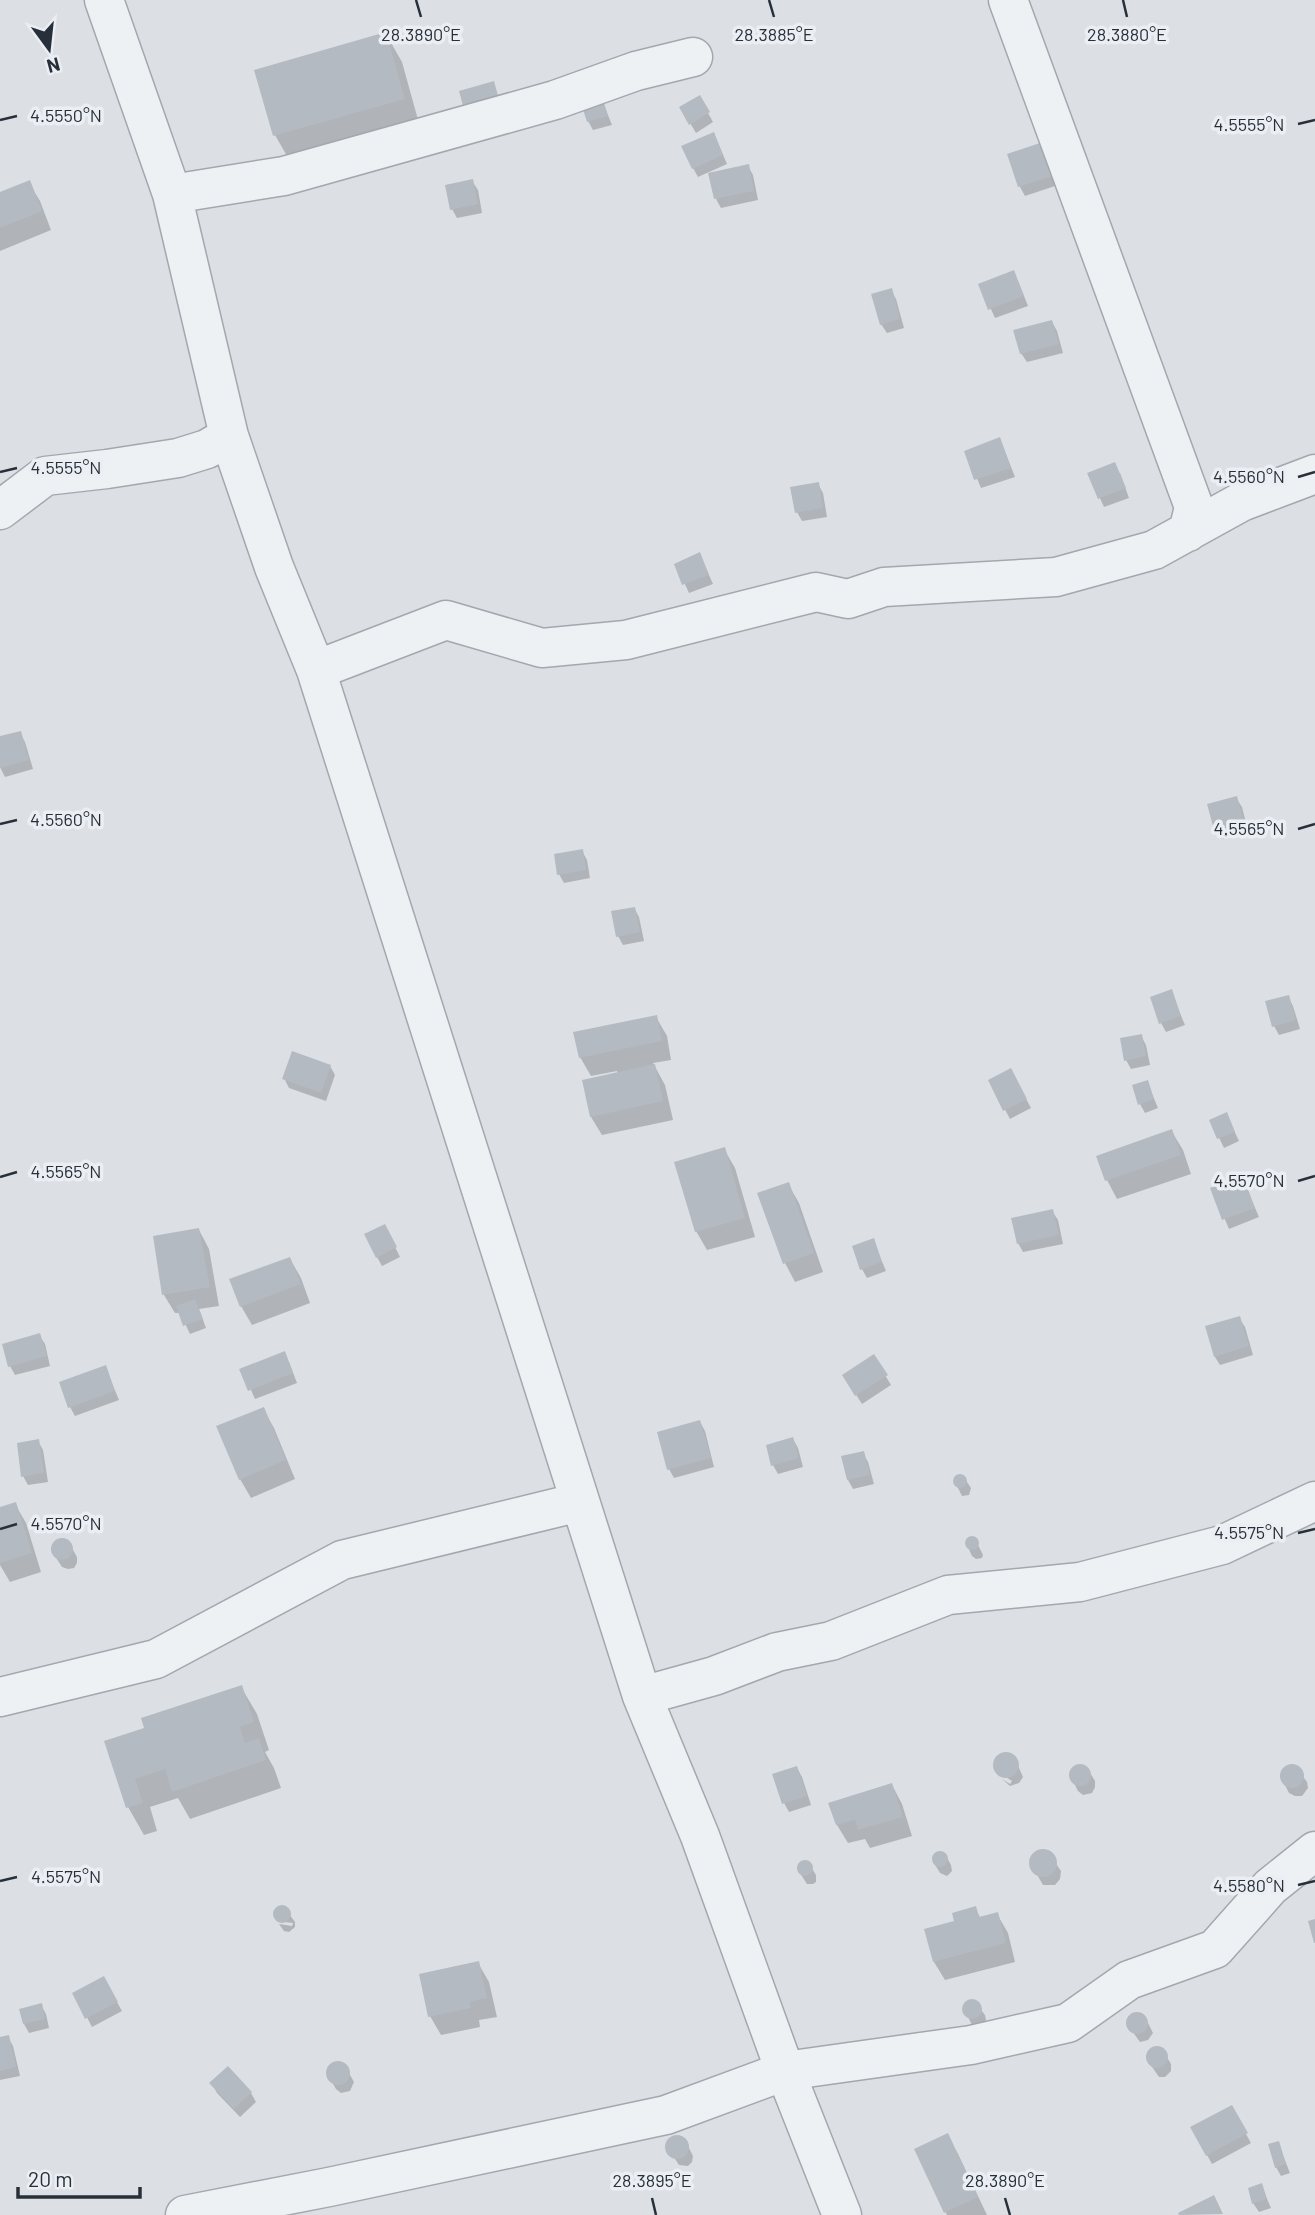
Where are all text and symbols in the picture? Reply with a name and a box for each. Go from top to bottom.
north arrow [14,14,84,84]
text: 28.3890°E [381,23,461,45]
text: 28.3885°E [734,23,814,45]
text: 28.3880°E [1087,23,1167,45]
text: N [44,53,63,79]
text: 4.5550°N [30,104,102,126]
text: 4.5555°N [1214,113,1284,135]
text: 4.5555°N [31,456,101,478]
text: 4.5560°N [1213,465,1285,487]
text: 4.5560°N [30,808,102,830]
text: 4.5565°N [1214,817,1284,839]
text: 4.5565°N [31,1160,101,1182]
text: 4.5570°N [1213,1169,1285,1191]
text: 4.5570°N [30,1512,102,1534]
text: 4.5575°N [1214,1521,1284,1543]
text: 4.5575°N [31,1865,101,1887]
text: 4.5580°N [1213,1874,1285,1896]
scale bar [18,2156,140,2200]
text: 20 m [28,2166,73,2191]
text: 28.3895°E [612,2169,692,2191]
text: 28.3890°E [965,2169,1045,2191]

